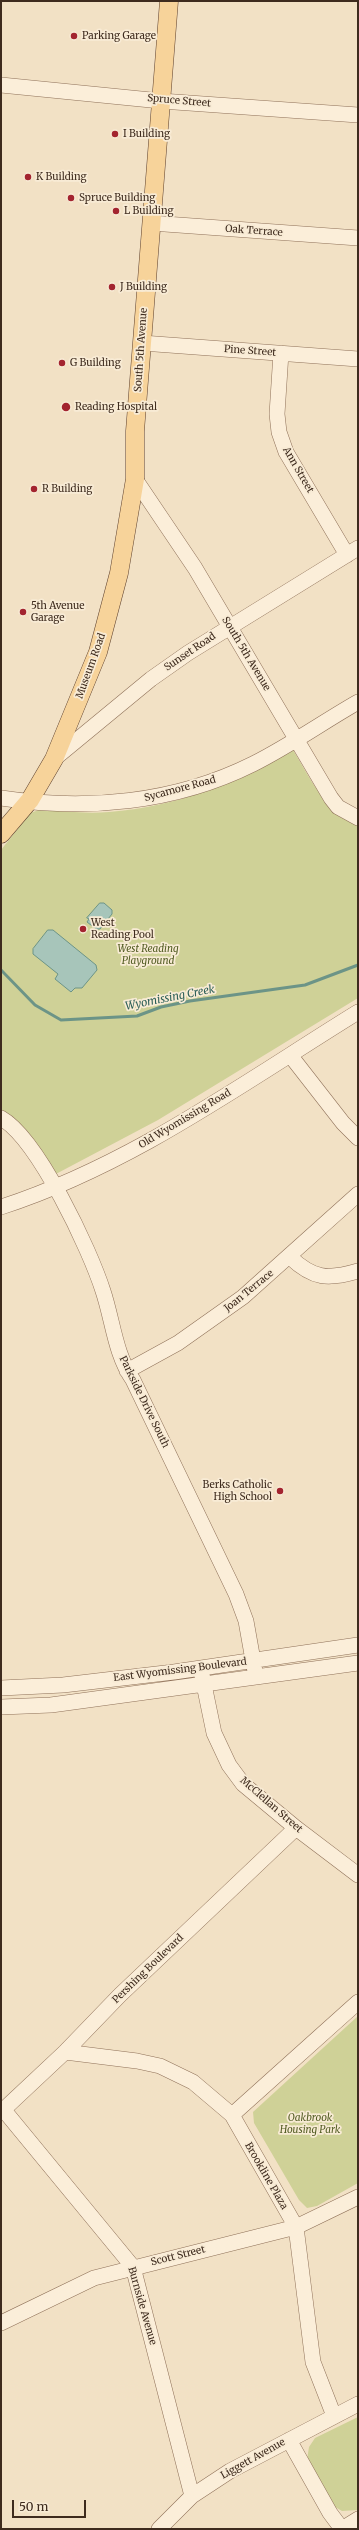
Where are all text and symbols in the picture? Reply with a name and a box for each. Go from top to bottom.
place label: Parking Garage [82,30,156,42]
marker: Parking Garage [69,31,79,41]
street label: Spruce Street [147,92,211,110]
place label: I Building [123,128,170,140]
marker: I Building [110,129,120,139]
place label: K Building [36,171,87,183]
marker: K Building [23,172,33,182]
place label: Spruce Building [79,192,155,204]
marker: Spruce Building [66,193,76,203]
place label: L Building [124,205,174,217]
marker: L Building [111,206,121,216]
street label: Oak Terrace [225,223,283,239]
place label: J Building [120,281,167,293]
marker: J Building [107,282,117,292]
street label: South 5th Avenue [132,308,150,392]
street label: Pine Street [223,343,277,359]
place label: G Building [70,357,121,369]
marker: G Building [57,358,67,368]
marker: Reading Hospital [60,401,72,413]
place label: Reading Hospital [75,401,157,413]
street label: Ann Street [280,445,316,495]
place label: R Building [42,483,92,495]
marker: R Building [29,484,39,494]
place label: 5th Avenue Garage [31,600,84,624]
marker: 5th Avenue Garage [18,607,28,617]
street label: South 5th Avenue [219,615,273,693]
street label: Sunset Road [162,630,218,674]
street label: Museum Road [74,632,108,700]
street label: Sycamore Road [143,774,217,804]
place label: West Reading Pool [91,917,154,940]
marker: West Reading Pool [78,924,88,934]
park label: West Reading Playground [117,943,179,966]
water label: Wyomissing Creek [124,983,216,1013]
street label: Old Wyomissing Road [137,1087,233,1151]
street label: Joan Terrace [222,1267,276,1315]
street label: Parkside Drive South [117,1354,171,1450]
place label: Berks Catholic High School [203,1479,272,1502]
marker: Berks Catholic High School [275,1486,285,1496]
street label: East Wyomissing Boulevard [113,1656,247,1684]
street label: McClellan Street [237,1775,305,1835]
street label: Pershing Boulevard [110,1932,186,2006]
park label: Oakbrook Housing Park [280,2112,340,2136]
street label: Brookline Plaza [242,2140,290,2212]
street label: Scott Street [150,2243,206,2269]
street label: Burnside Avenue [125,2265,159,2347]
street label: Liggett Avenue [219,2436,287,2482]
scale bar [14,2492,88,2518]
text: 50 m [19,2499,48,2514]

